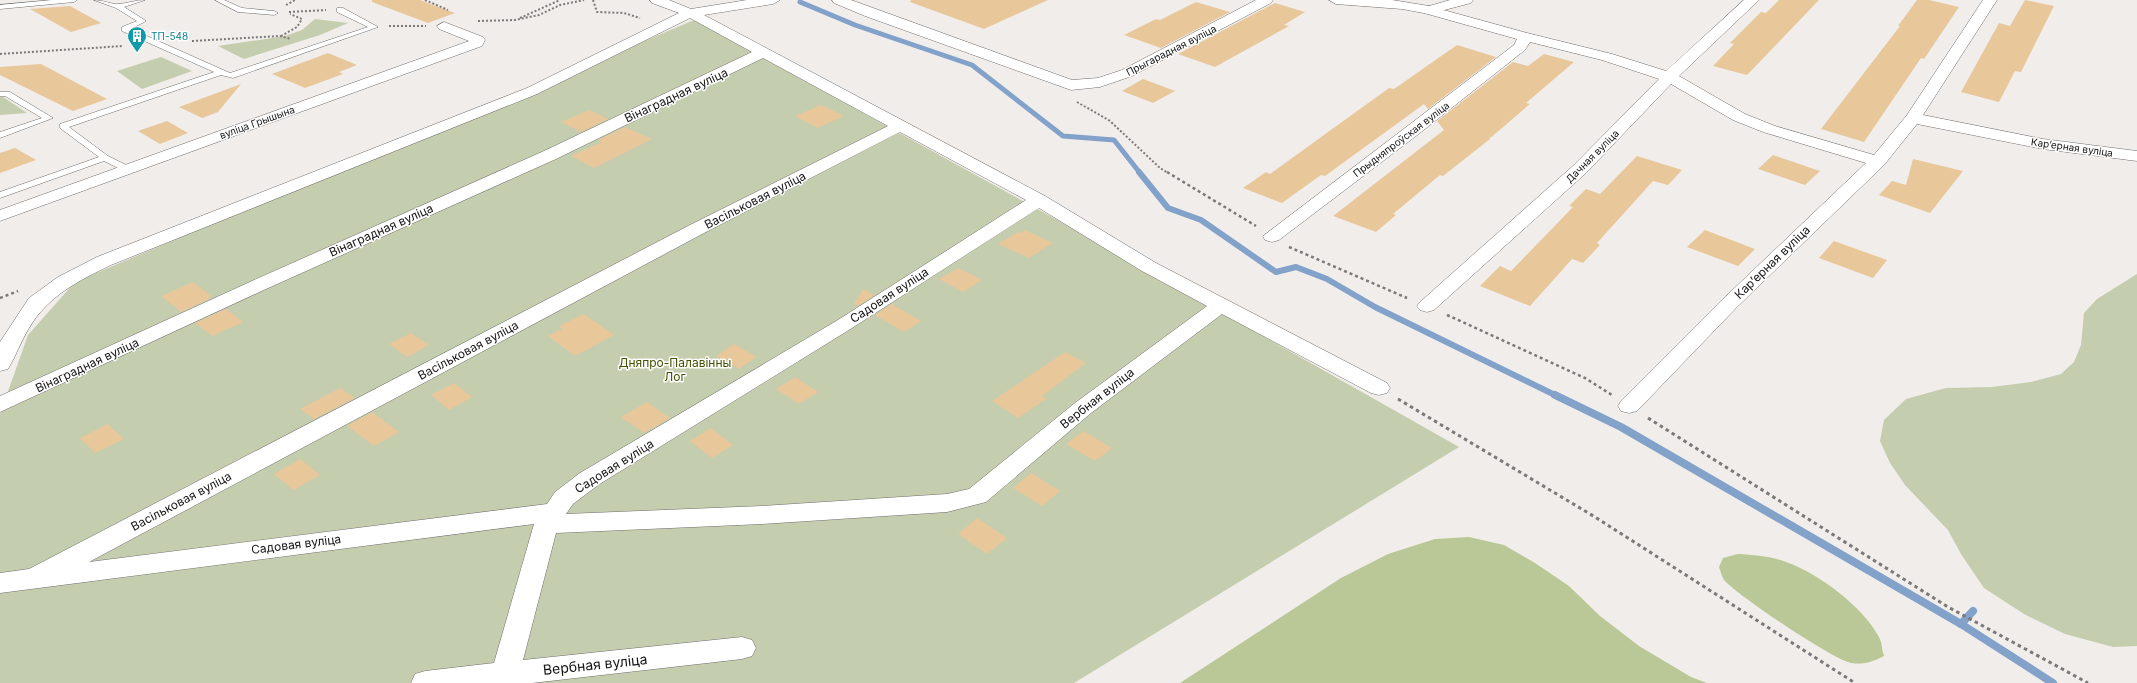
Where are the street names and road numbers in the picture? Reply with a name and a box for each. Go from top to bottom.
street label: Прыгарадная вуліца [1124,22,1218,78]
street label: Вінаградная вуліца [622,64,730,126]
street label: Прыдняпроўская вуліца [1350,99,1452,179]
street label: вуліца Грышына [218,103,296,141]
street label: Дачная вуліца [1563,127,1621,185]
street label: Карʼерная вуліца [2030,135,2114,159]
street label: Васільковая вуліца [702,168,808,232]
street label: Вінаградная вуліца [327,200,435,260]
street label: Карʼерная вуліца [1731,222,1813,302]
street label: Садовая вуліца [847,264,931,326]
street label: Васільковая вуліца [415,317,521,383]
street label: Вінаградная вуліца [33,334,141,396]
street label: Вербная вуліца [1057,364,1137,432]
street label: Садовая вуліца [572,436,656,496]
street label: Васільковая вуліца [128,468,234,534]
street label: Садовая вуліца [250,531,342,557]
street label: Вербная вуліца [542,650,648,678]

